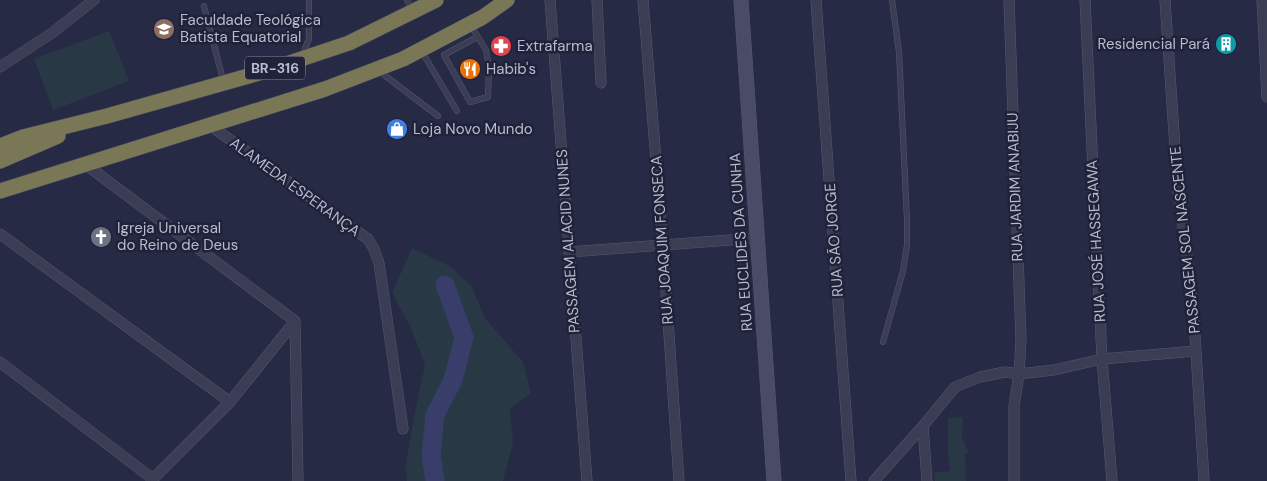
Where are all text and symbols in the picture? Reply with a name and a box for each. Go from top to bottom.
place label: Faculdade Teológica Batista Equatorial [180,10,321,47]
school or university icon: Faculdade Teológica Batista Equatorial [152,17,176,41]
building icon: Residencial Pará [1214,32,1238,56]
pharmacy icon: Extrafarma [489,34,513,58]
place label: Residencial Pará [1097,34,1210,54]
place label: Extrafarma [517,36,593,56]
road number: BR-316 [245,56,305,80]
restaurant icon: Habib's [458,57,482,81]
place label: Habib's [486,59,536,79]
street label: RUA JARDIM ANABIJU [1002,112,1028,262]
shop icon: Loja Novo Mundo [385,117,409,141]
place label: Loja Novo Mundo [413,119,533,139]
street label: ALAMEDA ESPERANÇA [226,133,364,241]
street label: PASSAGEM SOL NASCENTE [1165,145,1205,335]
street label: PASSAGEM ALACID NUNES [552,148,584,334]
street label: RUA EUCLIDES DA CUNHA [725,152,757,332]
street label: RUA JOAQUIM FONSECA [646,155,678,325]
street label: RUA JOSÉ HASSEGAWA [1082,159,1110,323]
street label: RUA SÃO JORGE [820,183,848,297]
place label: Igreja Universal do Reino de Deus [117,218,238,255]
church icon: Igreja Universal do Reino de Deus [89,225,113,249]

